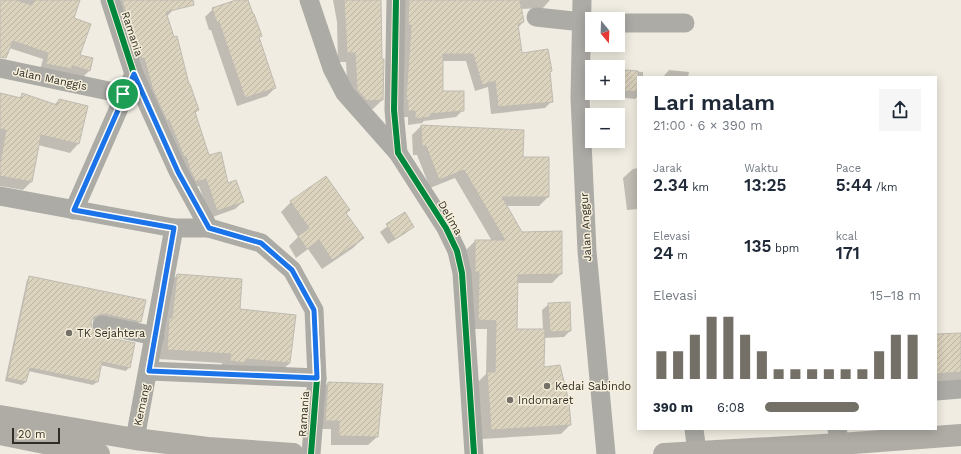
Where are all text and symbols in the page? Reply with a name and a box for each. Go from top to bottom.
street label: Ramania [119,10,145,58]
north arrow [585,12,625,52]
map controls [585,12,625,148]
button: + [585,60,625,100]
street label: Jalan Manggis [12,65,88,93]
pin [106,77,140,111]
icon: arrive [112,83,134,105]
button: share [879,89,921,131]
text: Lari malam [653,90,775,115]
button: − [585,108,625,148]
text: 21:00 · 6 × 390 m [653,118,763,133]
text: Jarak [653,162,682,175]
text: Waktu [744,162,778,175]
text: Pace [836,162,861,175]
text: 2.34 [653,175,689,195]
text: 13:25 [744,175,786,195]
text: 5:44 [836,175,872,195]
text: km [689,181,709,194]
text: /km [872,181,897,194]
street label: Jalan Anggur [578,192,594,262]
street label: Delima [435,199,465,237]
text: Elevasi [653,230,690,243]
text: kcal [836,230,857,243]
text: 135 [744,236,771,256]
text: bpm [771,242,799,255]
text: 24 [653,243,674,263]
text: 171 [836,243,860,263]
text: m [674,249,688,262]
text: Elevasi [653,288,697,303]
text: 15–18 m [870,288,921,303]
place label: TK Sejahtera [77,327,145,340]
marker: TK Sejahtera [64,328,74,338]
place label: Kedai Sabindo [555,380,631,393]
marker: Kedai Sabindo [542,381,552,391]
street label: Kemang [131,383,153,427]
street label: Ramania [296,390,312,438]
place label: Indomaret [518,394,574,407]
marker: Indomaret [505,395,515,405]
text: 390 m [653,400,693,415]
text: 6:08 [717,400,745,415]
scale bar [12,426,60,445]
text: 20 m [18,428,46,441]

